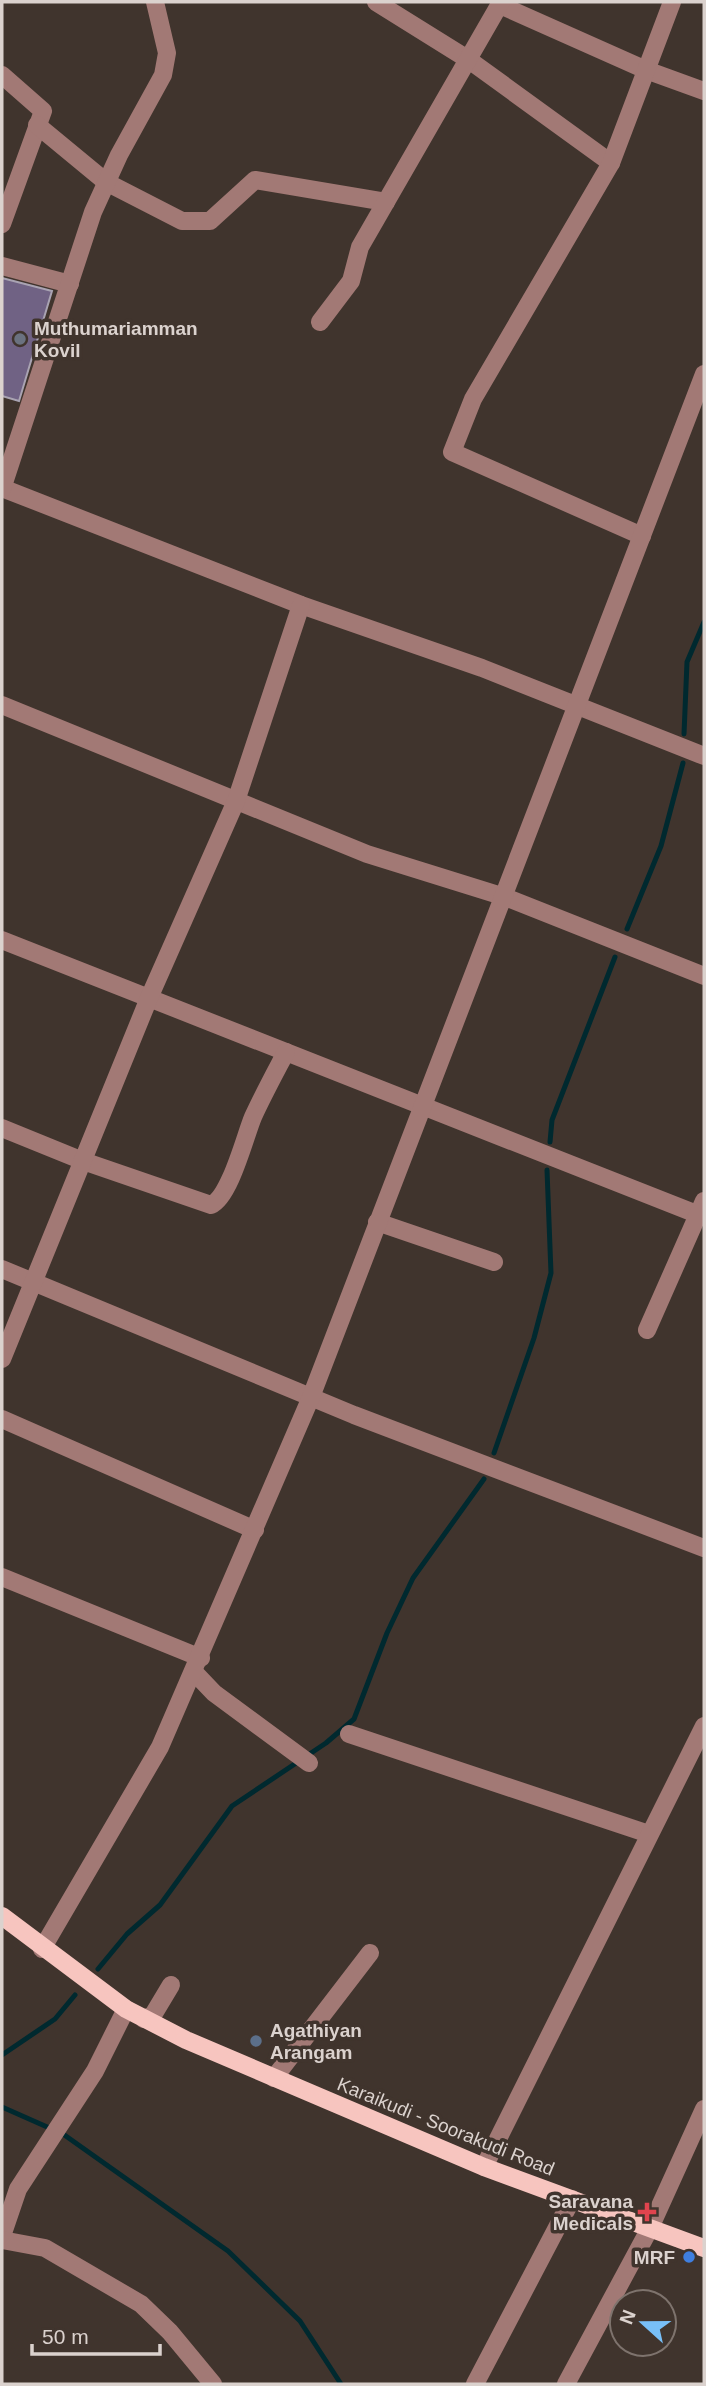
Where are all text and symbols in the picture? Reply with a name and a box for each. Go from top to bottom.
place label: Muthumariamman Kovil [34,318,198,361]
marker: Muthumariamman Kovil [12,331,28,347]
place label: Agathiyan Arangam [270,2020,362,2063]
marker: Agathiyan Arangam [248,2033,264,2049]
street label: Karaikudi - Soorakudi Road [334,2073,557,2180]
place label: Saravana Medicals [548,2191,633,2234]
marker: Saravana Medicals [639,2204,655,2220]
place label: MRF [634,2247,675,2268]
marker: MRF [681,2249,697,2265]
north arrow [608,2288,678,2358]
text: N [615,2307,640,2327]
scale bar [32,2312,159,2356]
text: 50 m [42,2325,89,2348]

